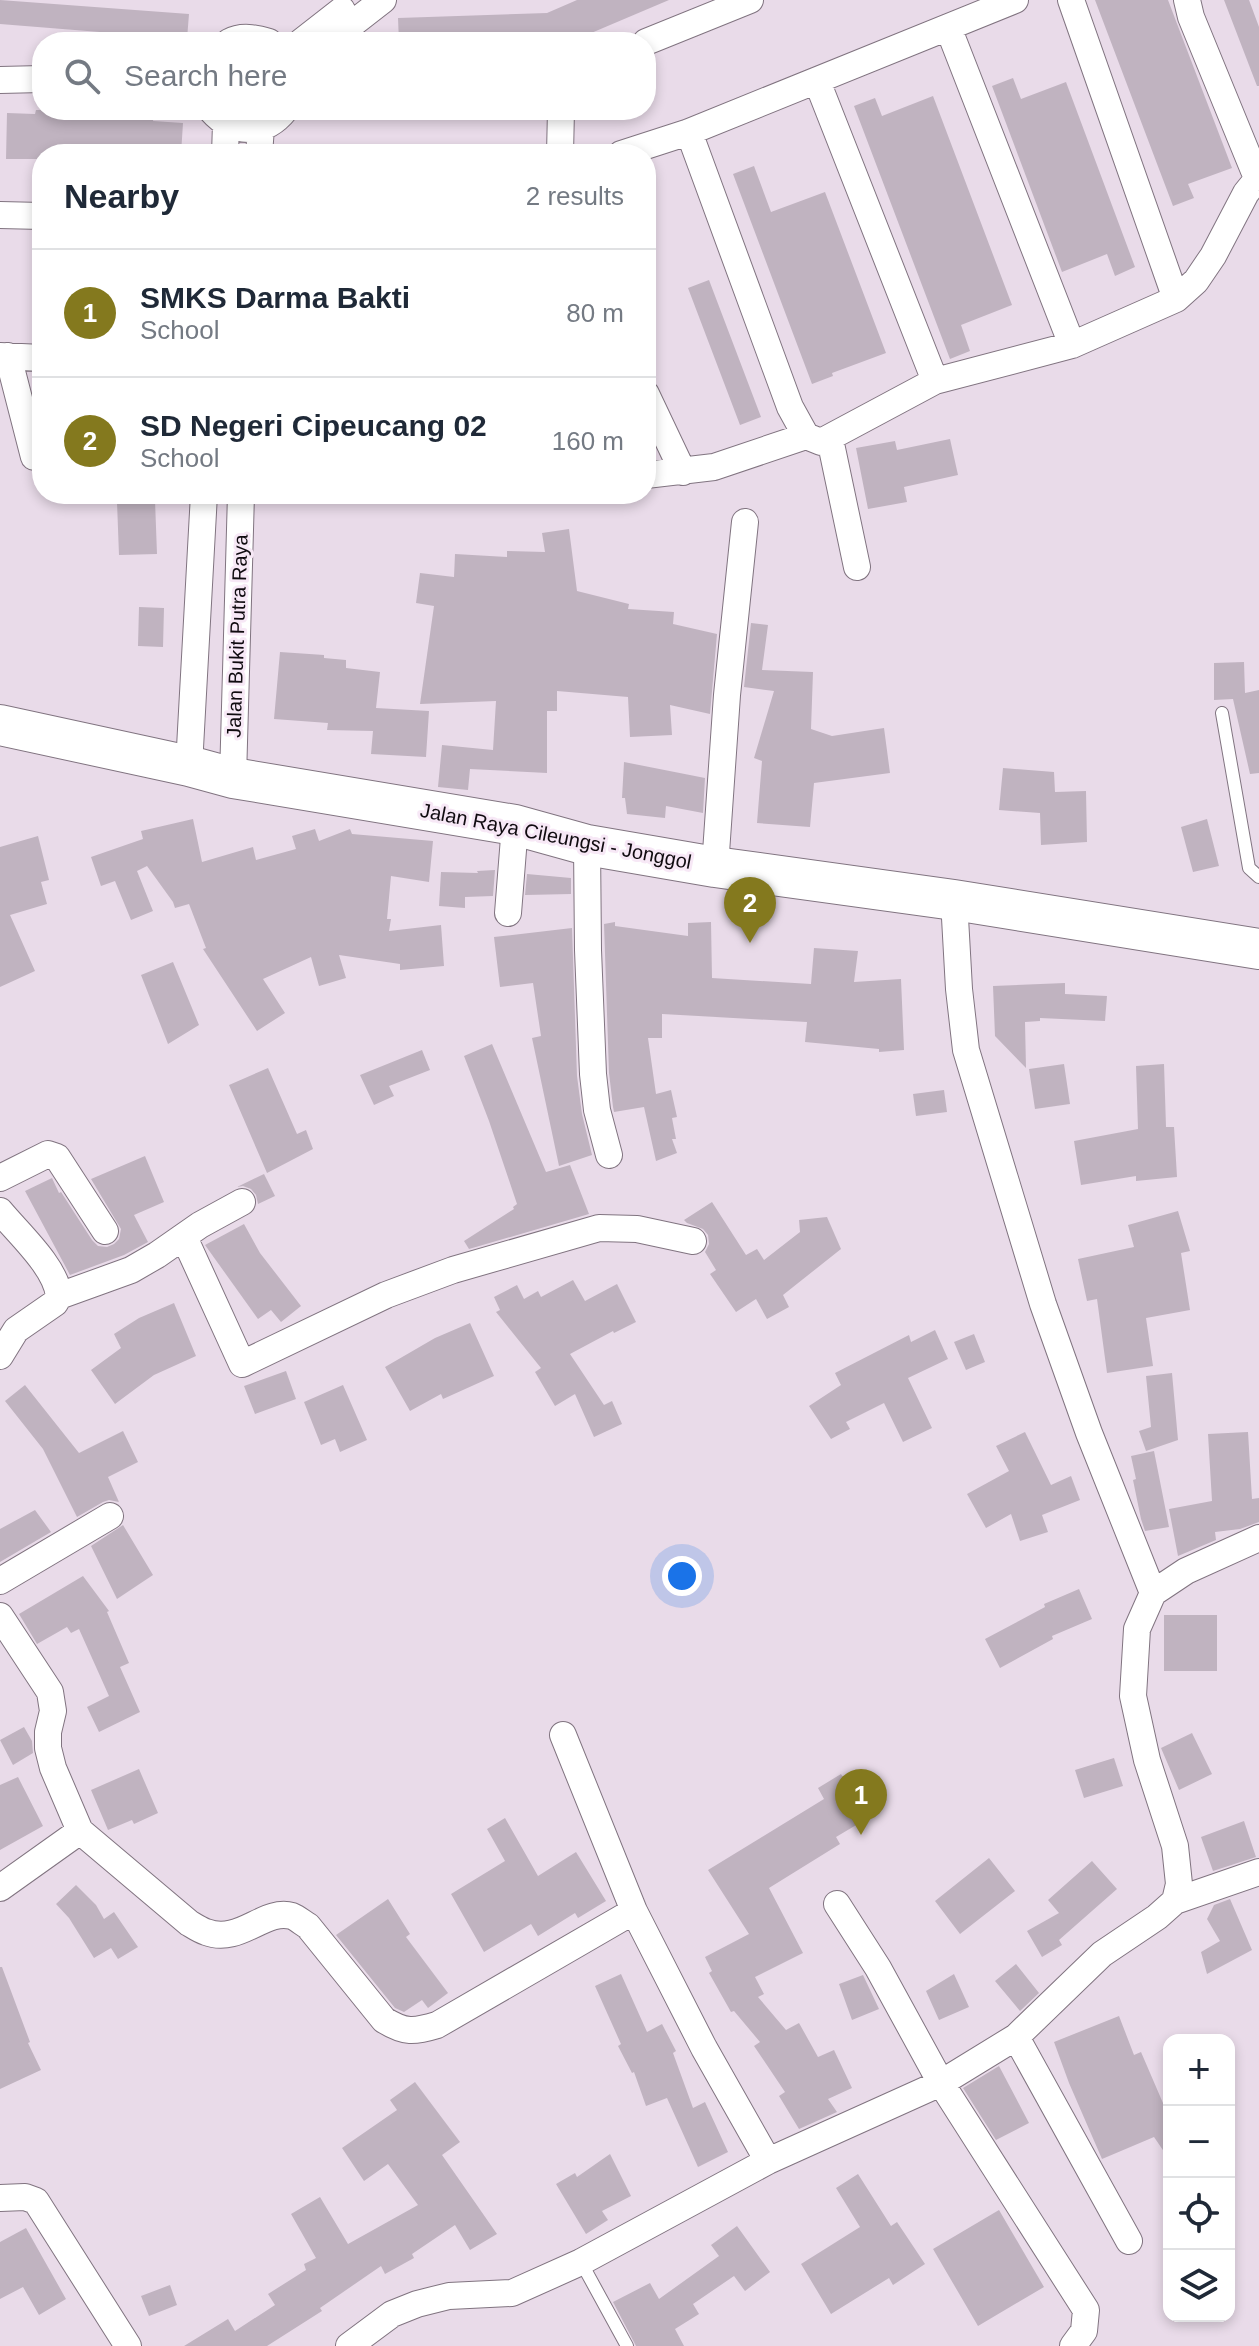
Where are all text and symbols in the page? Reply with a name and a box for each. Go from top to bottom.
search box [32,32,656,120]
icon: search [60,54,104,98]
text: Search here [124,59,287,92]
text: Nearby [64,177,179,215]
text: 2 results [526,181,624,211]
text: SMKS Darma Bakti [140,281,410,314]
text: 1 [83,298,97,328]
text: 80 m [566,298,624,328]
text: School [140,315,220,345]
text: SD Negeri Cipeucang 02 [140,409,487,442]
text: 2 [83,426,97,456]
text: 160 m [552,426,624,456]
text: School [140,443,220,473]
street label: Jalan Bukit Putra Raya [222,533,252,738]
street label: Jalan Raya Cileungsi - Jonggol [419,799,693,873]
pin: 2 [724,877,776,943]
your location [662,1556,702,1596]
pin: 1 [835,1769,887,1835]
map controls [1163,2034,1235,2322]
button: + [1163,2034,1235,2106]
button: − [1163,2106,1235,2178]
button: locate [1163,2178,1235,2250]
button: layers [1163,2250,1235,2322]

